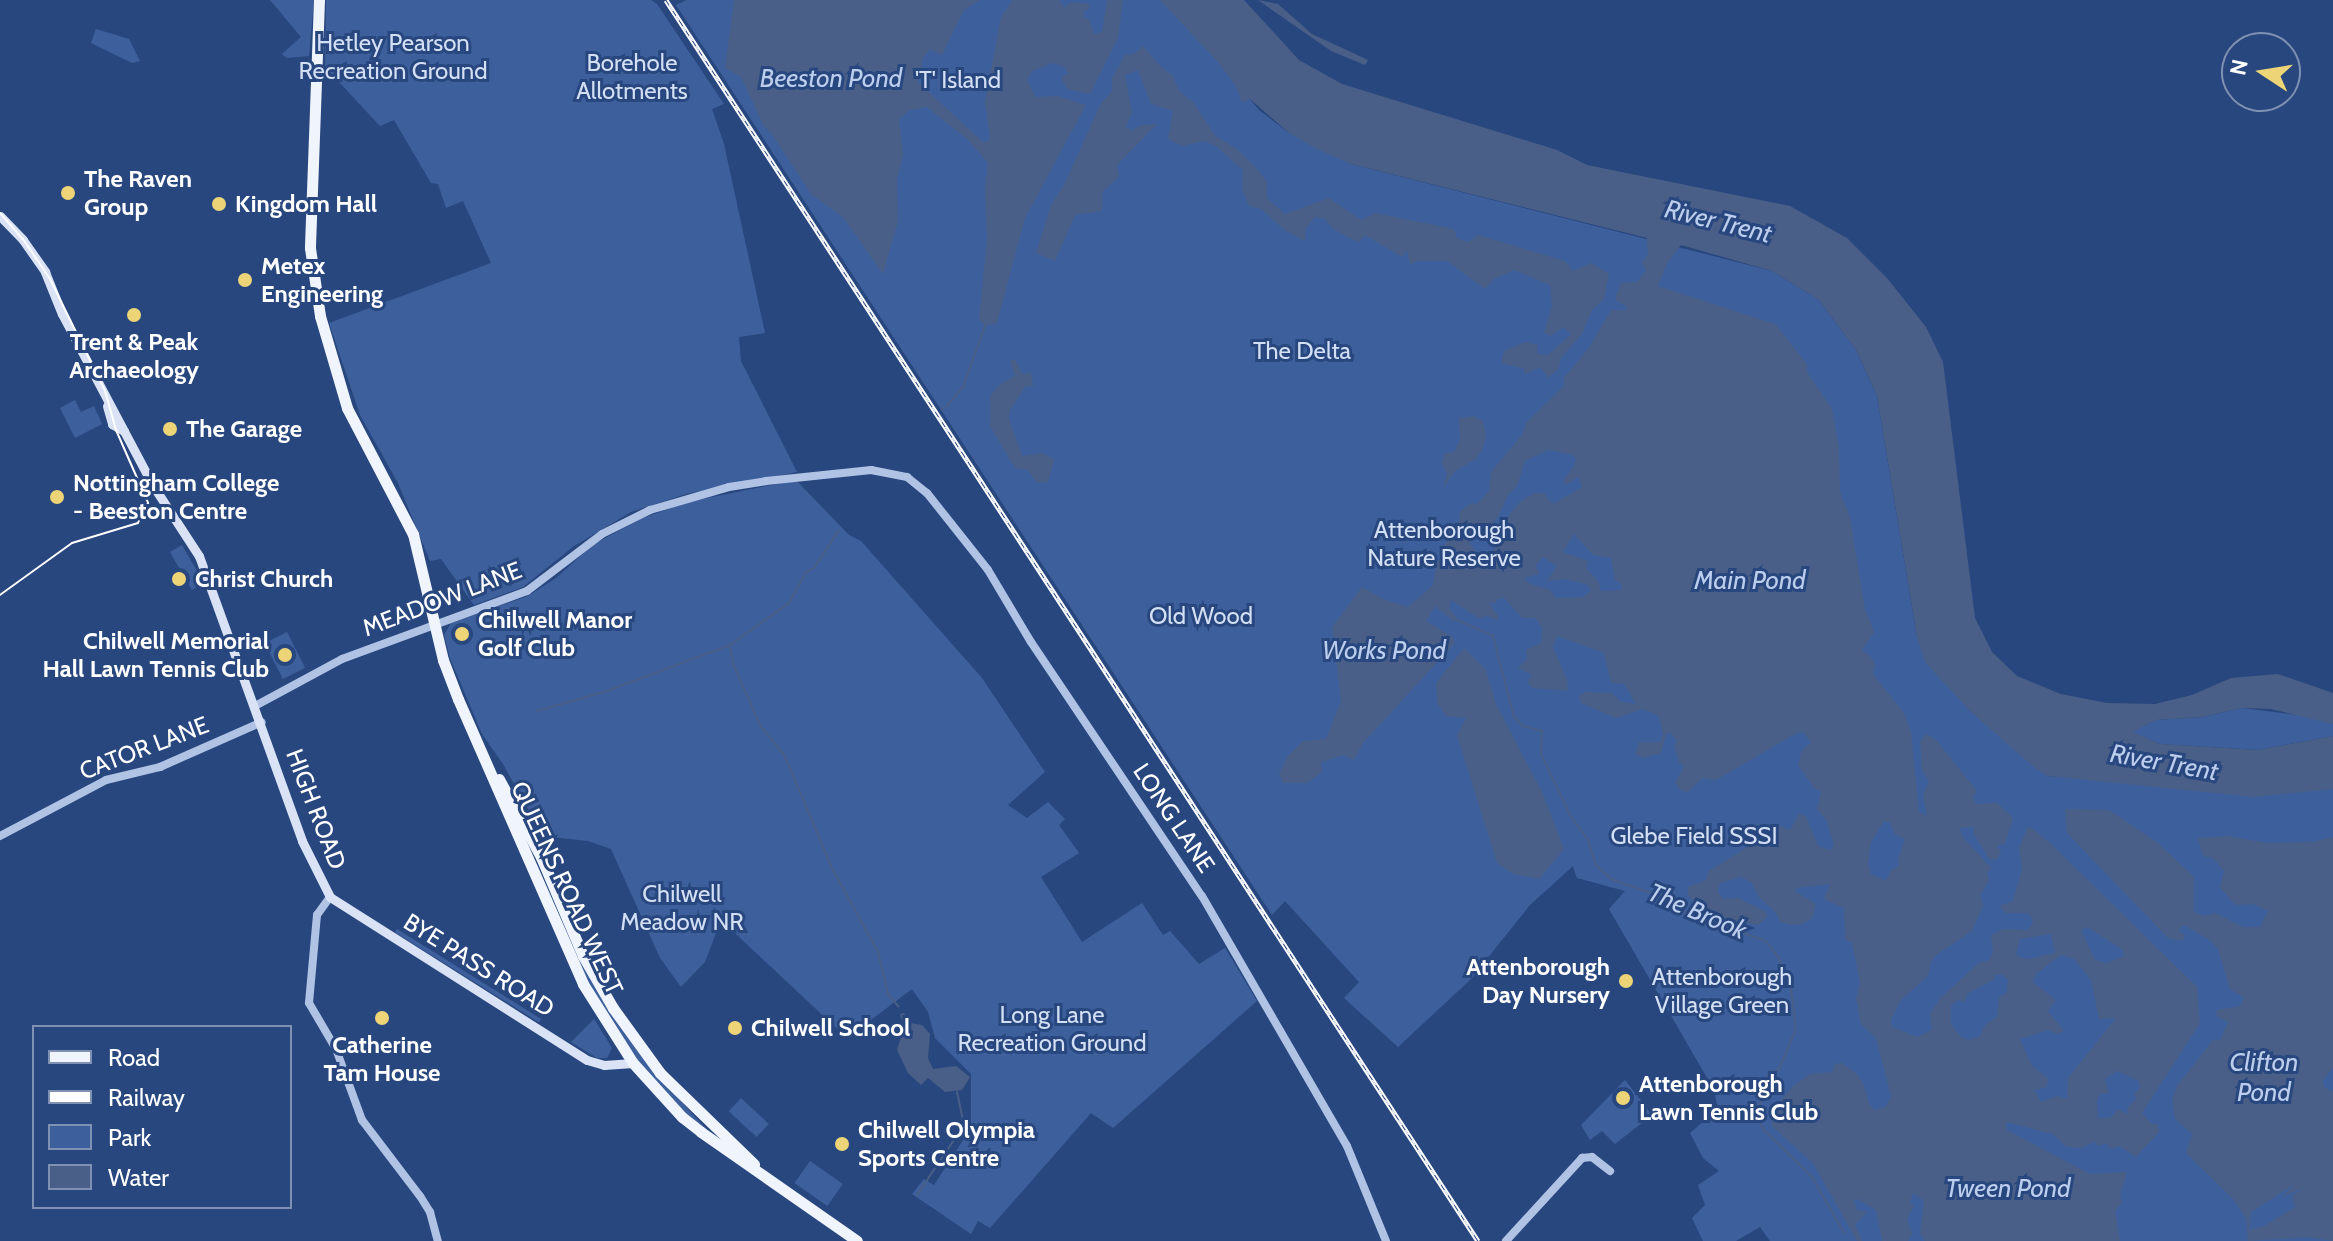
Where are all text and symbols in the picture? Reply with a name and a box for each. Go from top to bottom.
park label: Hetley Pearson Recreation Ground [299,29,487,85]
north arrow [2221,32,2301,112]
park label: Borehole Allotments [576,49,688,105]
text: N [2224,57,2254,78]
water label: Beeston Pond [760,63,902,95]
park label: 'T' Island [915,66,1001,94]
place label: The Raven Group [84,165,192,221]
marker: The Raven Group [59,184,77,202]
place label: Kingdom Hall [235,190,377,218]
water label: River Trent [1661,194,1775,250]
marker: Kingdom Hall [210,195,228,213]
place label: Metex Engineering [261,252,383,308]
marker: Metex Engineering [236,271,254,289]
marker: Trent & Peak Archaeology [125,306,143,324]
place label: Trent & Peak Archaeology [69,328,199,384]
park label: The Delta [1253,337,1351,365]
place label: The Garage [186,415,302,443]
marker: The Garage [161,420,179,438]
place label: Nottingham College - Beeston Centre [73,469,279,525]
marker: Nottingham College - Beeston Centre [48,488,66,506]
park label: Attenborough Nature Reserve [1367,516,1521,572]
street label: MEADOW LANE [358,555,526,643]
place label: Christ Church [195,565,333,593]
water label: Main Pond [1694,565,1806,597]
marker: Christ Church [170,570,188,588]
park label: Old Wood [1149,602,1253,630]
place label: Chilwell Manor Golf Club [478,606,632,662]
marker: Chilwell Manor Golf Club [453,625,471,643]
place label: Chilwell Memorial Hall Lawn Tennis Club [43,627,269,683]
water label: Works Pond [1322,635,1446,667]
marker: Chilwell Memorial Hall Lawn Tennis Club [276,646,294,664]
street label: CATOR LANE [75,710,213,786]
water label: River Trent [2108,738,2220,788]
street label: HIGH ROAD [280,745,352,873]
street label: LONG LANE [1127,758,1221,878]
street label: QUEENS ROAD WEST [505,777,629,999]
park label: Glebe Field SSSI [1610,822,1778,850]
water label: The Brook [1643,877,1751,947]
park label: Chilwell Meadow NR [620,880,744,936]
street label: BYE PASS ROAD [398,907,560,1023]
place label: Attenborough Day Nursery [1466,953,1610,1009]
park label: Attenborough Village Green [1652,963,1792,1019]
marker: Attenborough Day Nursery [1617,972,1635,990]
park label: Long Lane Recreation Ground [958,1001,1146,1057]
marker: Catherine Tam House [373,1009,391,1027]
place label: Chilwell School [751,1014,910,1042]
marker: Chilwell School [726,1019,744,1037]
legend [32,1025,292,1209]
place label: Catherine Tam House [324,1031,440,1087]
text: Road [108,1043,160,1072]
water label: Clifton Pond [2230,1047,2298,1108]
place label: Attenborough Lawn Tennis Club [1639,1070,1818,1126]
text: Railway [108,1083,185,1112]
marker: Attenborough Lawn Tennis Club [1614,1089,1632,1107]
place label: Chilwell Olympia Sports Centre [858,1116,1035,1172]
text: Park [108,1123,151,1152]
marker: Chilwell Olympia Sports Centre [833,1135,851,1153]
text: Water [108,1163,169,1192]
water label: Tween Pond [1945,1173,2071,1205]

